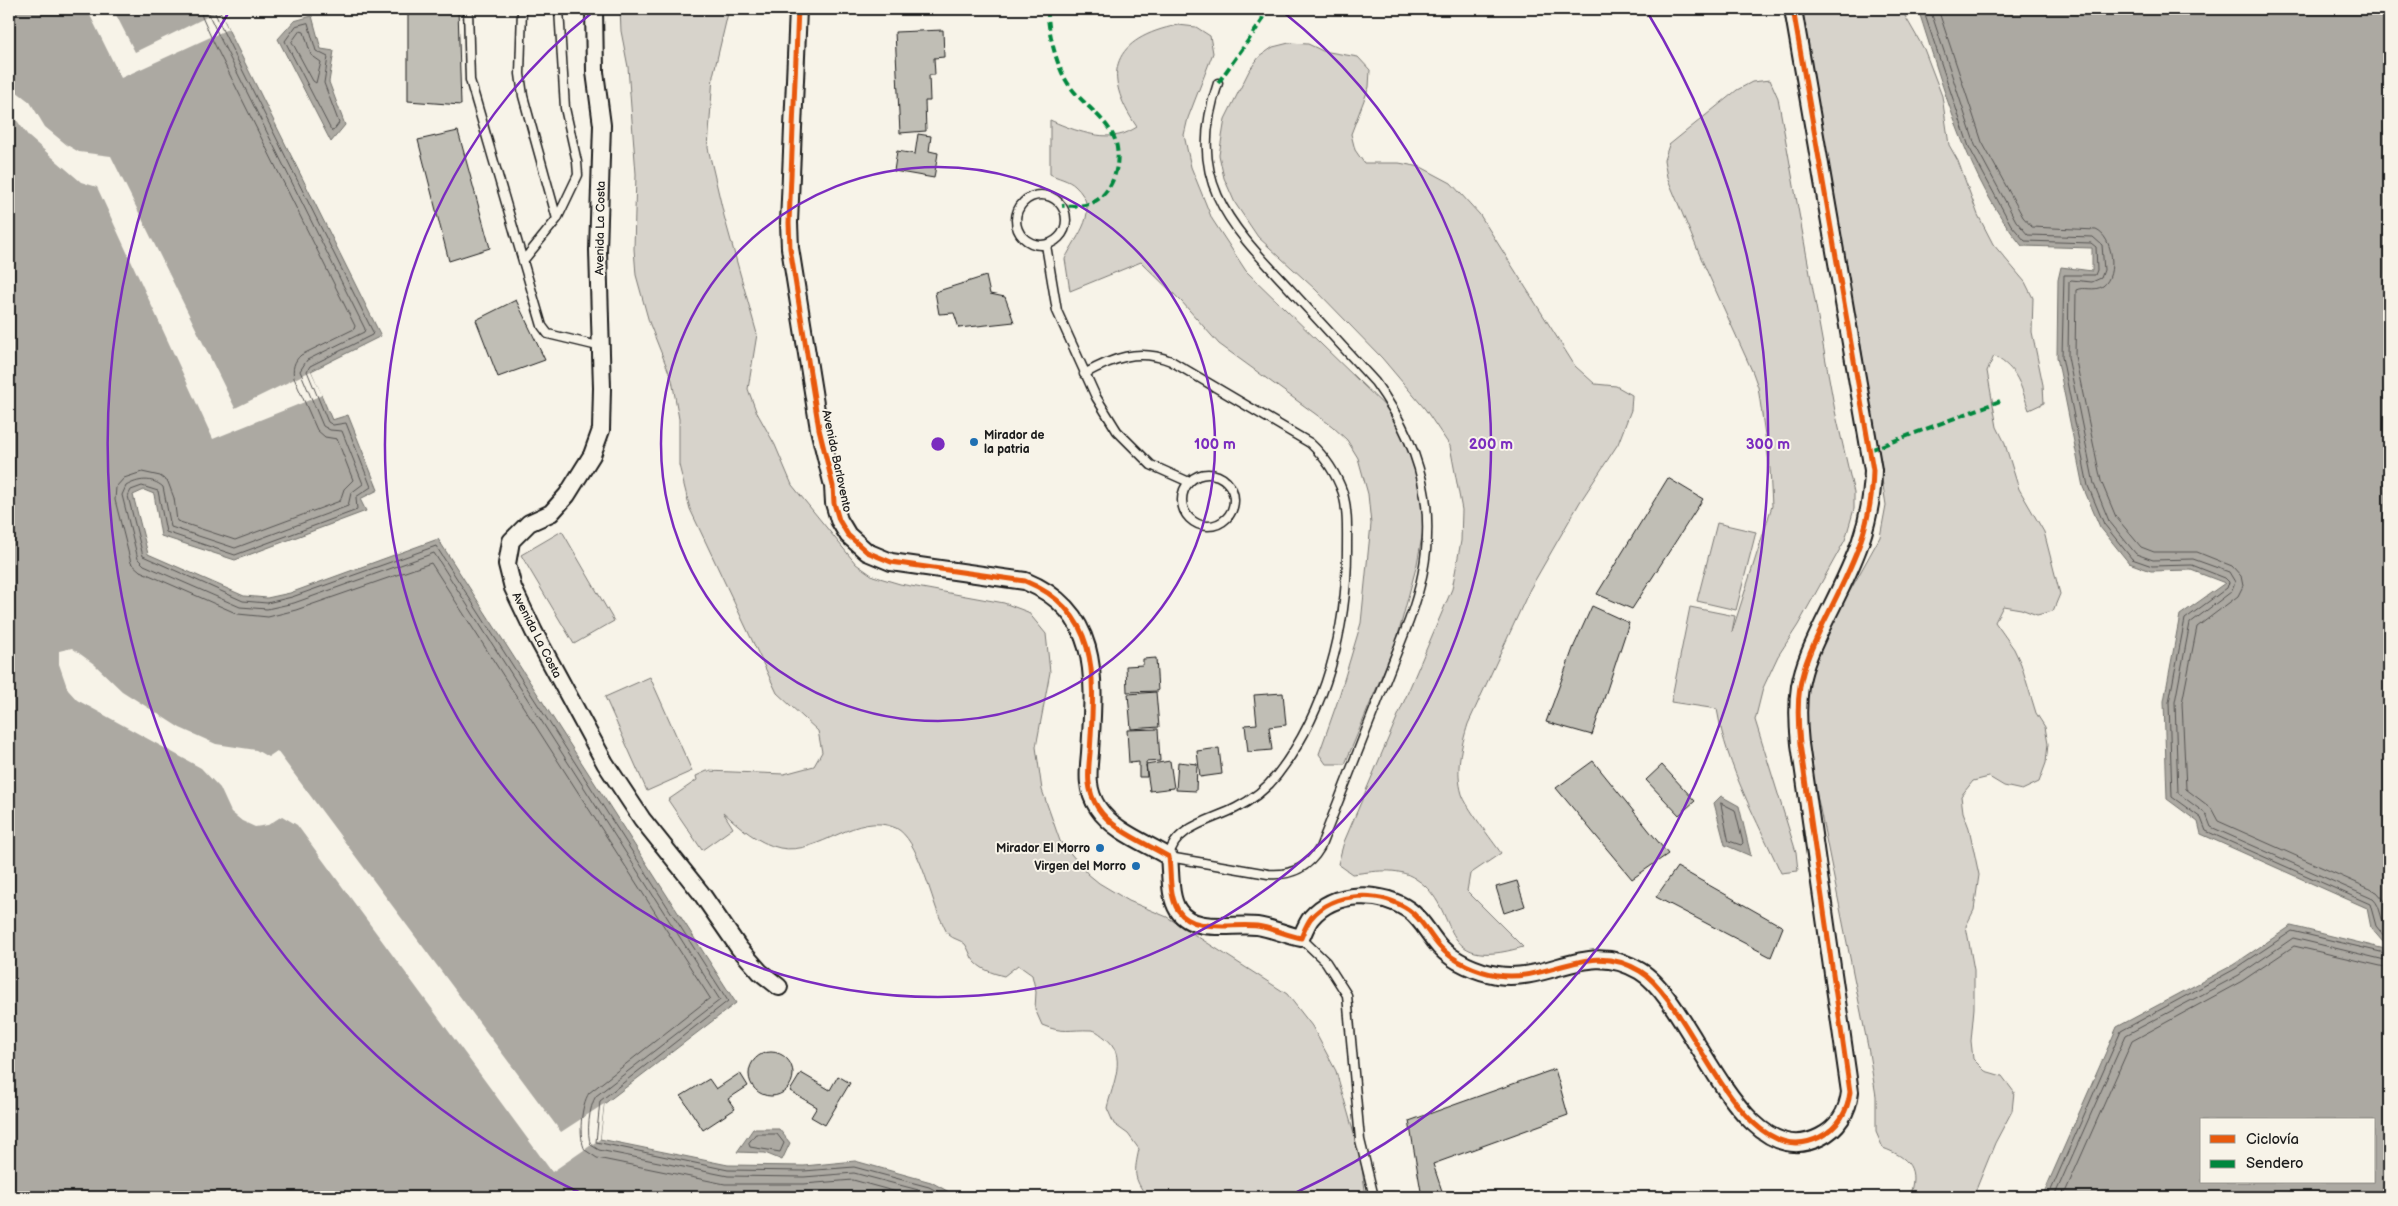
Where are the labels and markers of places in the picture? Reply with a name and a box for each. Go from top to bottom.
place label: Mirador de la patria [984,428,1045,457]
centre of rings [929,435,947,453]
marker: Mirador de la patria [968,436,980,448]
place label: Mirador El Morro [996,841,1090,856]
marker: Mirador El Morro [1094,842,1106,854]
place label: Virgen del Morro [1034,859,1126,874]
marker: Virgen del Morro [1130,860,1142,872]

